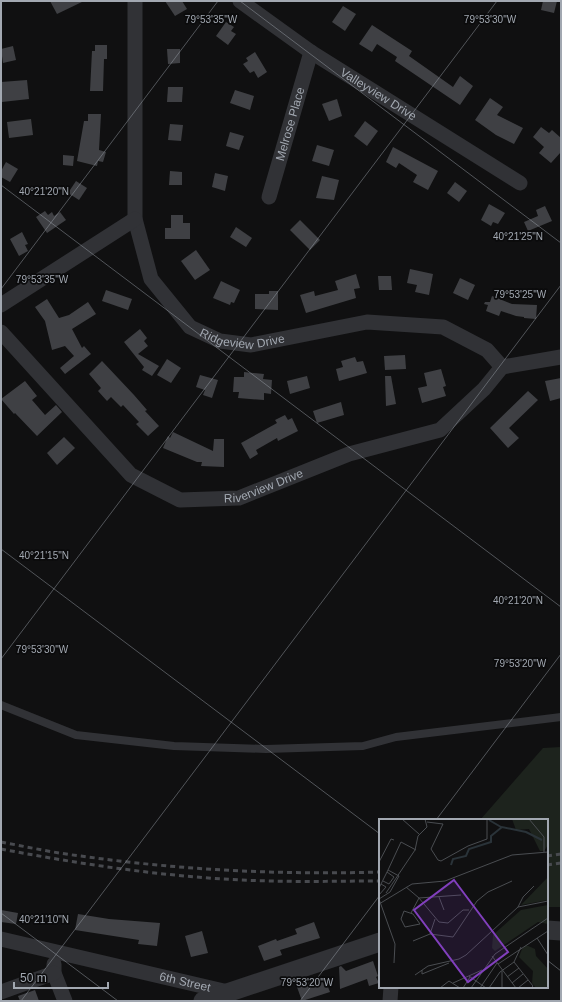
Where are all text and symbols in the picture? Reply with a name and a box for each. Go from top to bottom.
text: 79°53'35"W [185,14,238,25]
text: 79°53'30"W [464,14,517,25]
street label: Valleyview Drive [338,65,419,124]
street label: Melrose Place [273,85,308,163]
text: 40°21'20"N [19,186,69,197]
text: 40°21'25"N [493,231,543,242]
text: 79°53'35"W [16,274,69,285]
text: 79°53'25"W [494,289,547,300]
street label: Ridgeview Drive [198,326,286,352]
street label: Riverview Drive [224,466,305,506]
text: 40°21'15"N [19,550,69,561]
text: 40°21'20"N [493,595,543,606]
text: 79°53'30"W [16,644,69,655]
text: 79°53'20"W [494,658,547,669]
inset map [379,819,548,988]
text: 40°21'10"N [19,914,69,925]
scale bar [14,964,108,990]
street label: 6th Street [158,969,213,995]
text: 50 m [20,971,47,985]
text: 79°53'20"W [281,977,334,988]

